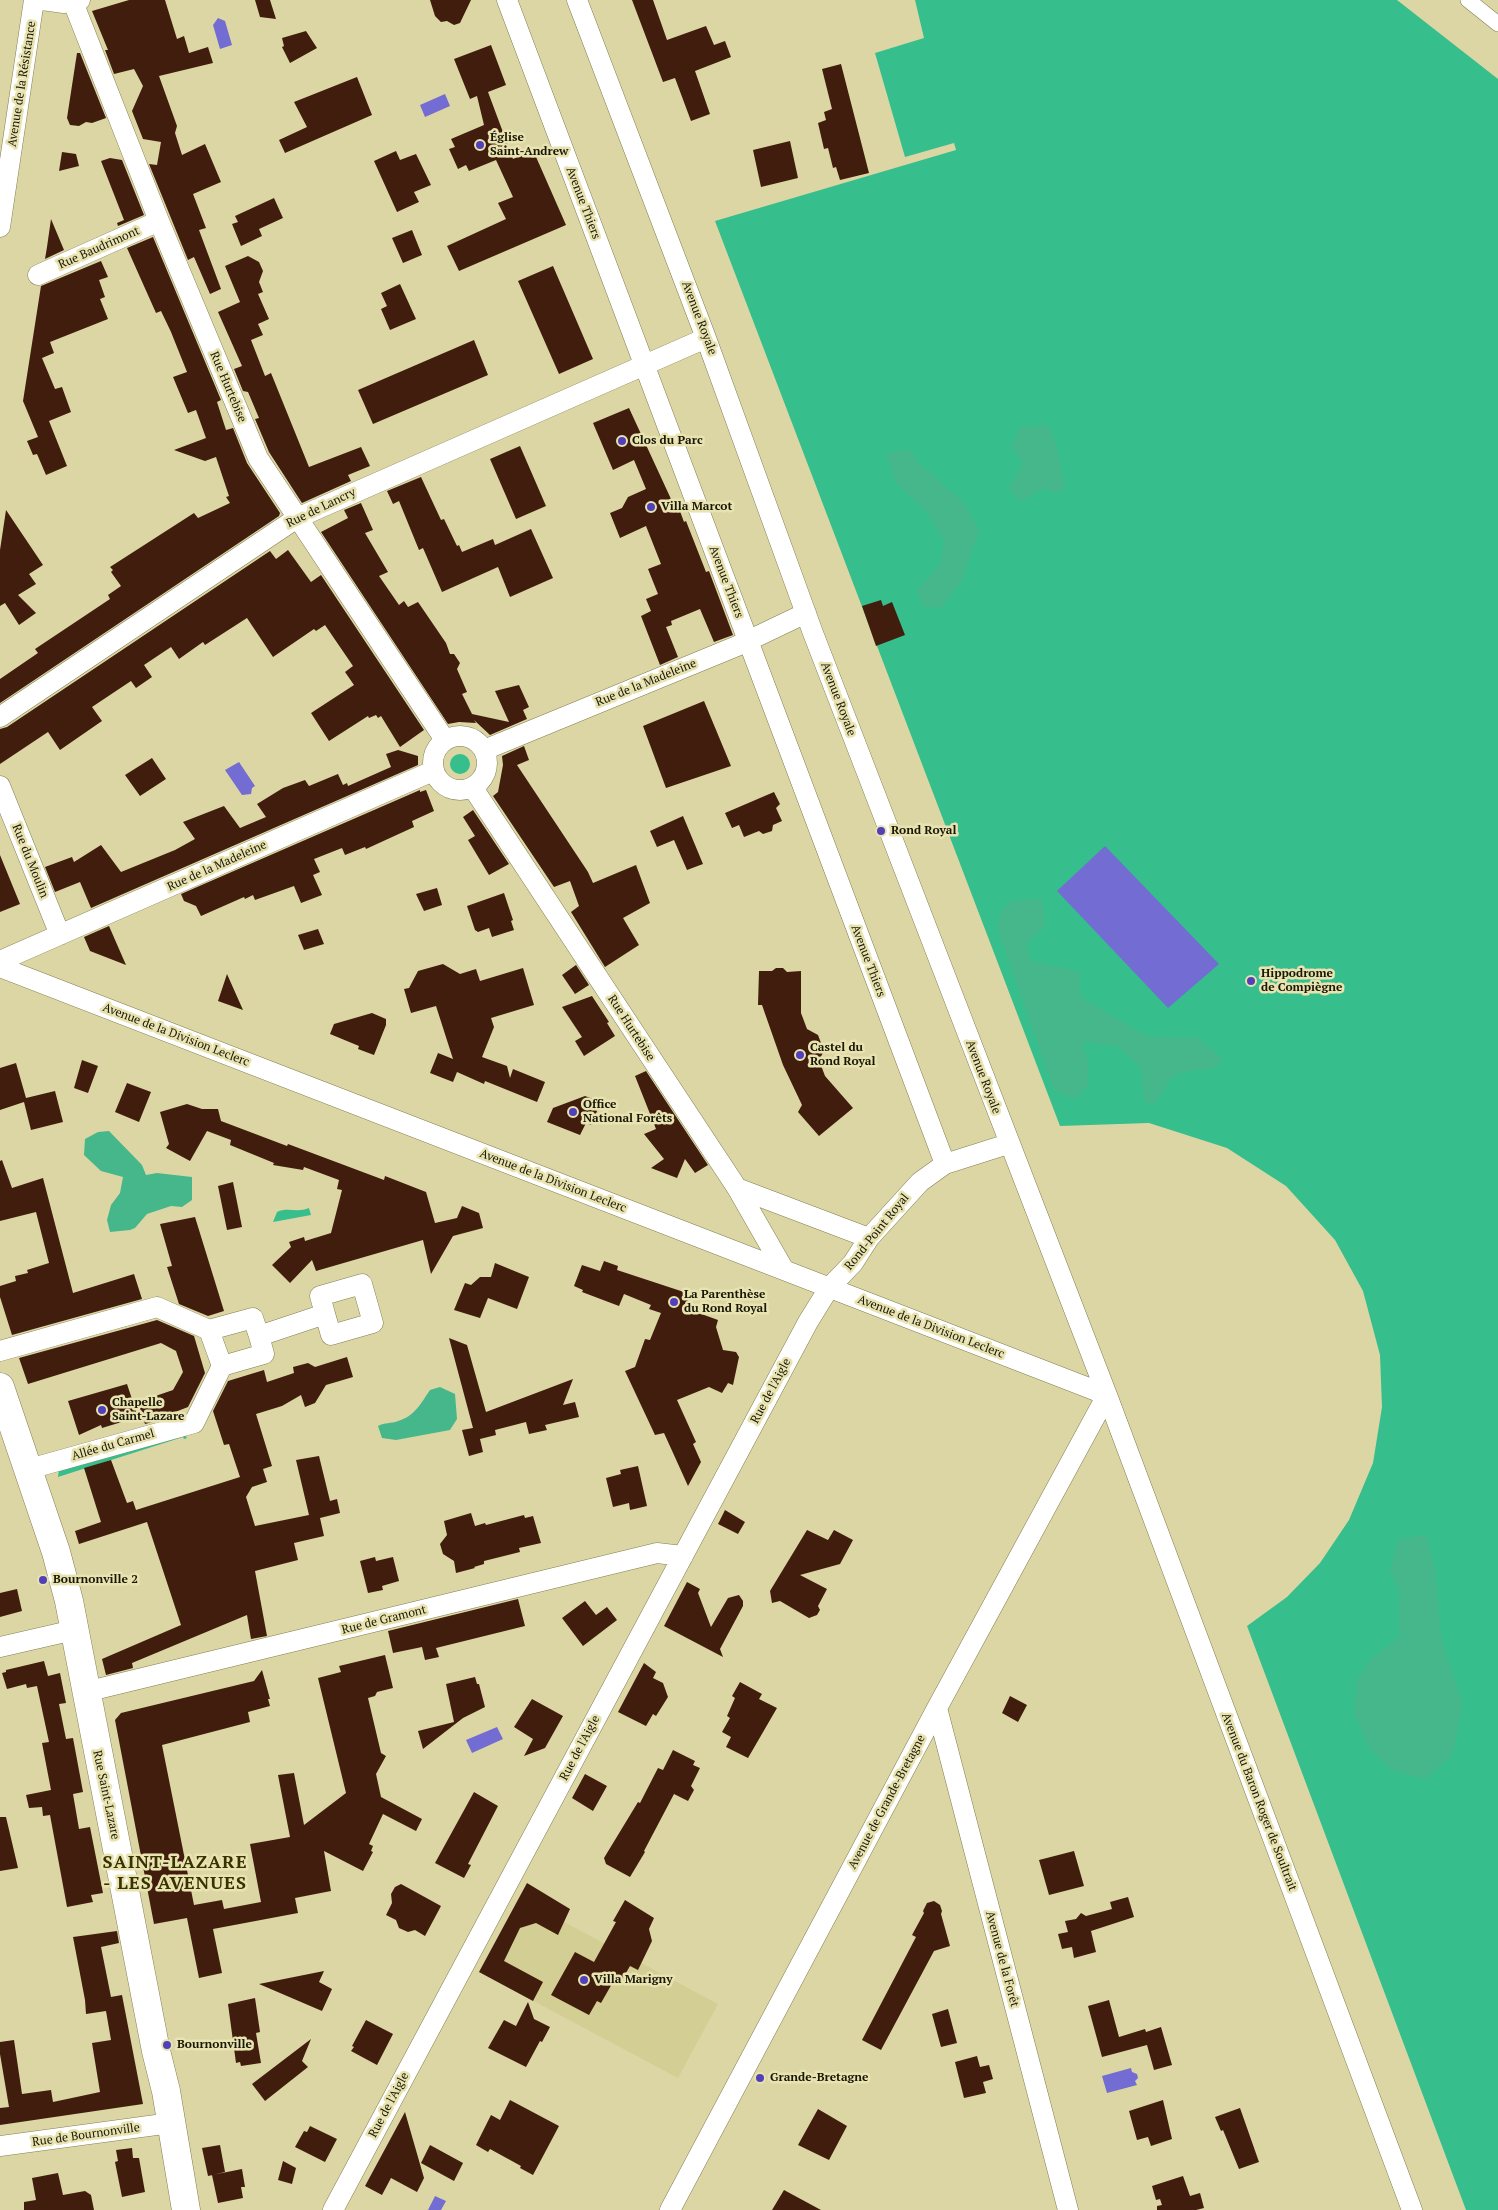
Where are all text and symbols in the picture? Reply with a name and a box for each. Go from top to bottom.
street label: Avenue de la Résistance [5,20,39,148]
place label: Église Saint-Andrew [490,131,568,159]
marker: Église Saint-Andrew [474,139,486,151]
street label: Avenue Thiers [563,165,603,241]
street label: Rue Baudrimont [56,224,142,272]
street label: Avenue Royale [678,279,720,357]
street label: Rue Hurtebise [207,349,249,425]
place label: Clos du Parc [632,434,703,448]
marker: Clos du Parc [616,435,628,447]
street label: Rue de Lancry [284,485,358,531]
place label: Villa Marcot [661,500,732,514]
marker: Villa Marcot [645,501,657,513]
street label: Avenue Thiers [706,544,746,620]
street label: Rue de la Madeleine [594,656,698,710]
street label: Avenue Royale [817,660,859,738]
street label: Rue du Moulin [9,822,51,900]
place label: Rond Royal [891,824,956,838]
marker: Rond Royal [875,825,887,837]
street label: Rue de la Madeleine [165,838,269,894]
street label: Avenue Thiers [848,923,888,999]
place label: Hippodrome de Compiègne [1261,967,1342,995]
marker: Hippodrome de Compiègne [1245,975,1257,987]
street label: Rue Hurtebise [604,992,658,1064]
street label: Avenue de la Division Leclerc [101,1000,251,1070]
street label: Avenue Royale [962,1038,1004,1116]
place label: Castel du Rond Royal [810,1041,875,1069]
marker: Castel du Rond Royal [794,1049,806,1061]
place label: Office National Forêts [583,1098,672,1126]
marker: Office National Forêts [567,1106,579,1118]
street label: Avenue de la Division Leclerc [478,1146,628,1216]
street label: Rond-Point Royal [842,1191,912,1273]
place label: La Parenthèse du Rond Royal [684,1288,767,1316]
street label: Avenue de la Division Leclerc [856,1292,1006,1362]
marker: La Parenthèse du Rond Royal [668,1296,680,1308]
street label: Rue de l'Aigle [748,1356,794,1426]
place label: Chapelle Saint-Lazare [112,1396,185,1424]
marker: Chapelle Saint-Lazare [96,1404,108,1416]
street label: Allée du Carmel [70,1426,156,1464]
place label: Bournonville 2 [53,1573,138,1587]
marker: Bournonville 2 [37,1574,49,1586]
street label: Rue de Gramont [340,1603,428,1637]
street label: Avenue du Baron Roger de Soultrait [1218,1711,1300,1893]
street label: Rue de l'Aigle [557,1713,603,1783]
street label: Avenue de Grande-Bretagne [846,1733,928,1871]
street label: Rue Saint-Lazare [89,1749,123,1841]
district label: SAINT-LAZARE - LES AVENUES [101,1852,249,1895]
street label: Avenue de la Forêt [982,1909,1022,2009]
place label: Villa Marigny [594,1973,673,1987]
marker: Villa Marigny [578,1974,590,1986]
place label: Bournonville [177,2038,252,2052]
marker: Bournonville [161,2039,173,2051]
street label: Rue de l'Aigle [366,2070,412,2140]
place label: Grande-Bretagne [770,2071,869,2085]
marker: Grande-Bretagne [754,2072,766,2084]
street label: Rue de Bournonville [31,2120,141,2150]

